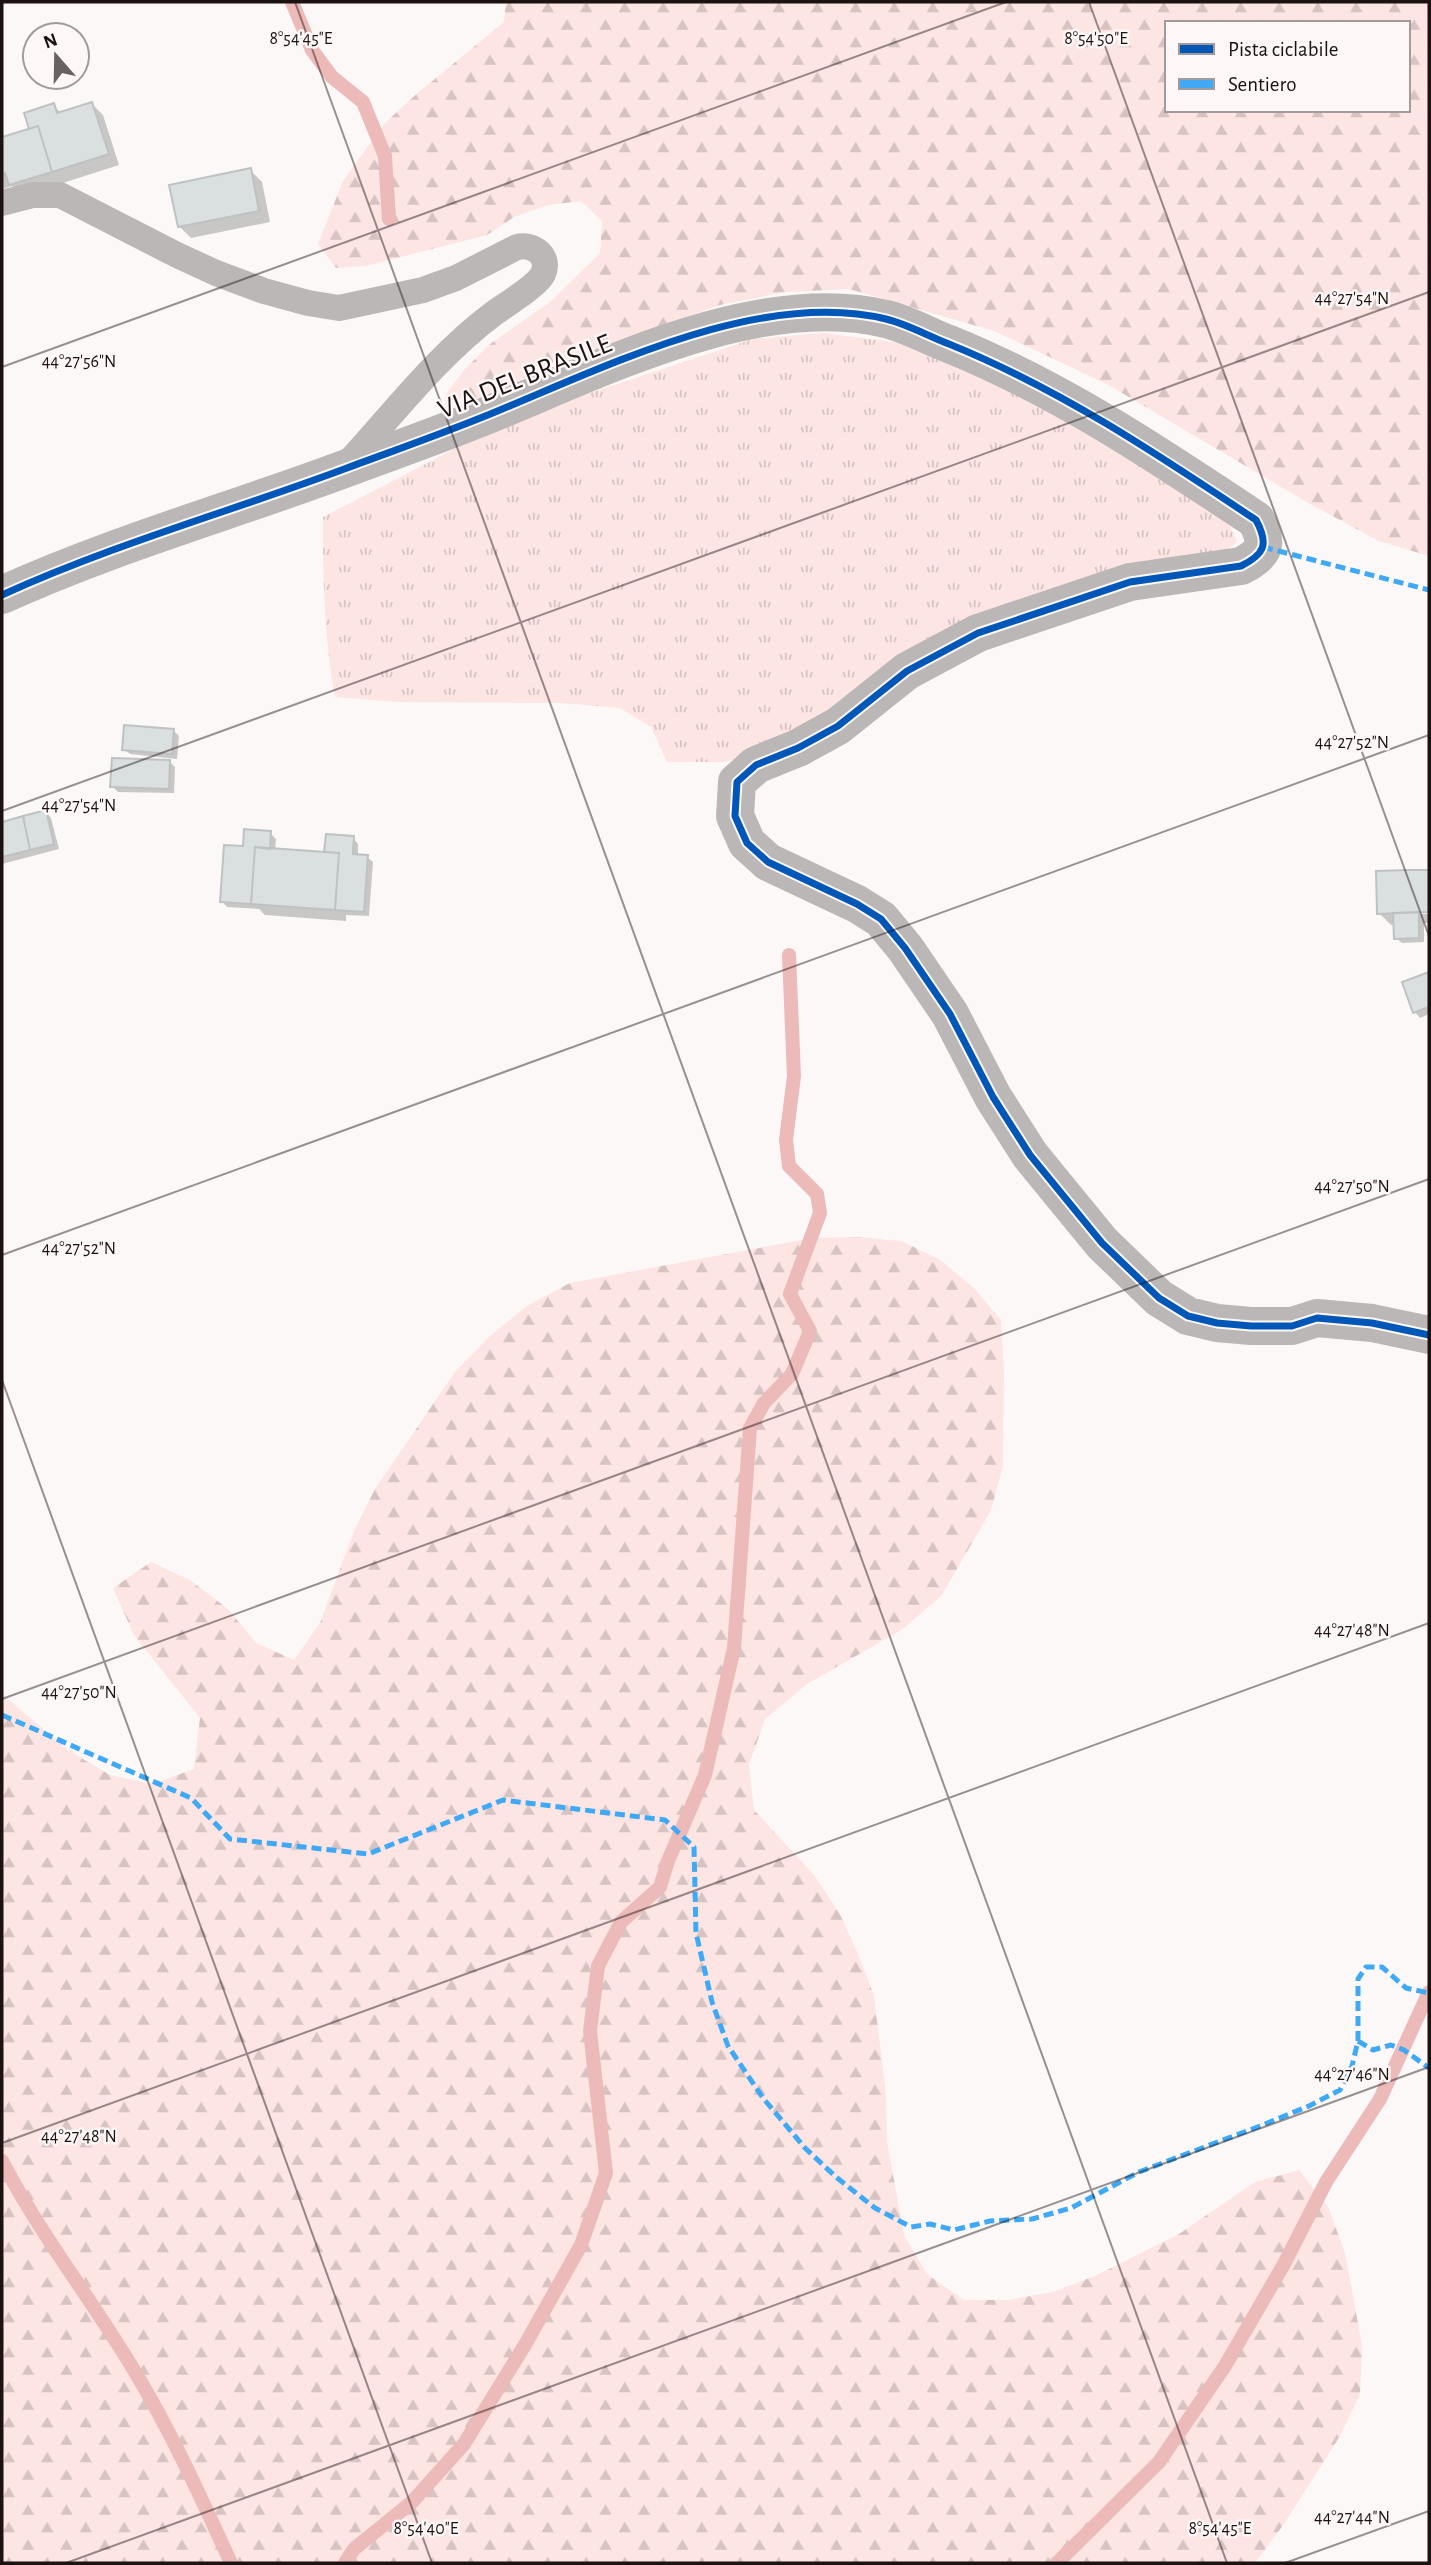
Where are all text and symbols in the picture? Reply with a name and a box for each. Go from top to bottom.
north arrow [21,21,91,91]
legend [1165,21,1410,112]
text: N [41,30,60,53]
text: 8°54'45"E [270,30,333,48]
text: 8°54'50"E [1064,30,1128,48]
text: Pista ciclabile [1228,39,1339,60]
text: Sentiero [1228,74,1297,95]
text: 44°27'54"N [1315,290,1389,308]
street label: VIA DEL BRASILE [434,329,616,425]
text: 44°27'56"N [42,353,116,371]
text: 44°27'52"N [1315,734,1389,752]
text: 44°27'54"N [42,797,116,815]
text: 44°27'50"N [1314,1178,1390,1196]
text: 44°27'52"N [42,1240,116,1258]
text: 44°27'48"N [1314,1622,1390,1640]
text: 44°27'50"N [41,1684,117,1702]
text: 44°27'46"N [1314,2066,1390,2084]
text: 44°27'48"N [41,2128,117,2146]
text: 44°27'44"N [1314,2509,1390,2527]
text: 8°54'40"E [394,2520,459,2538]
text: 8°54'45"E [1189,2520,1252,2538]

